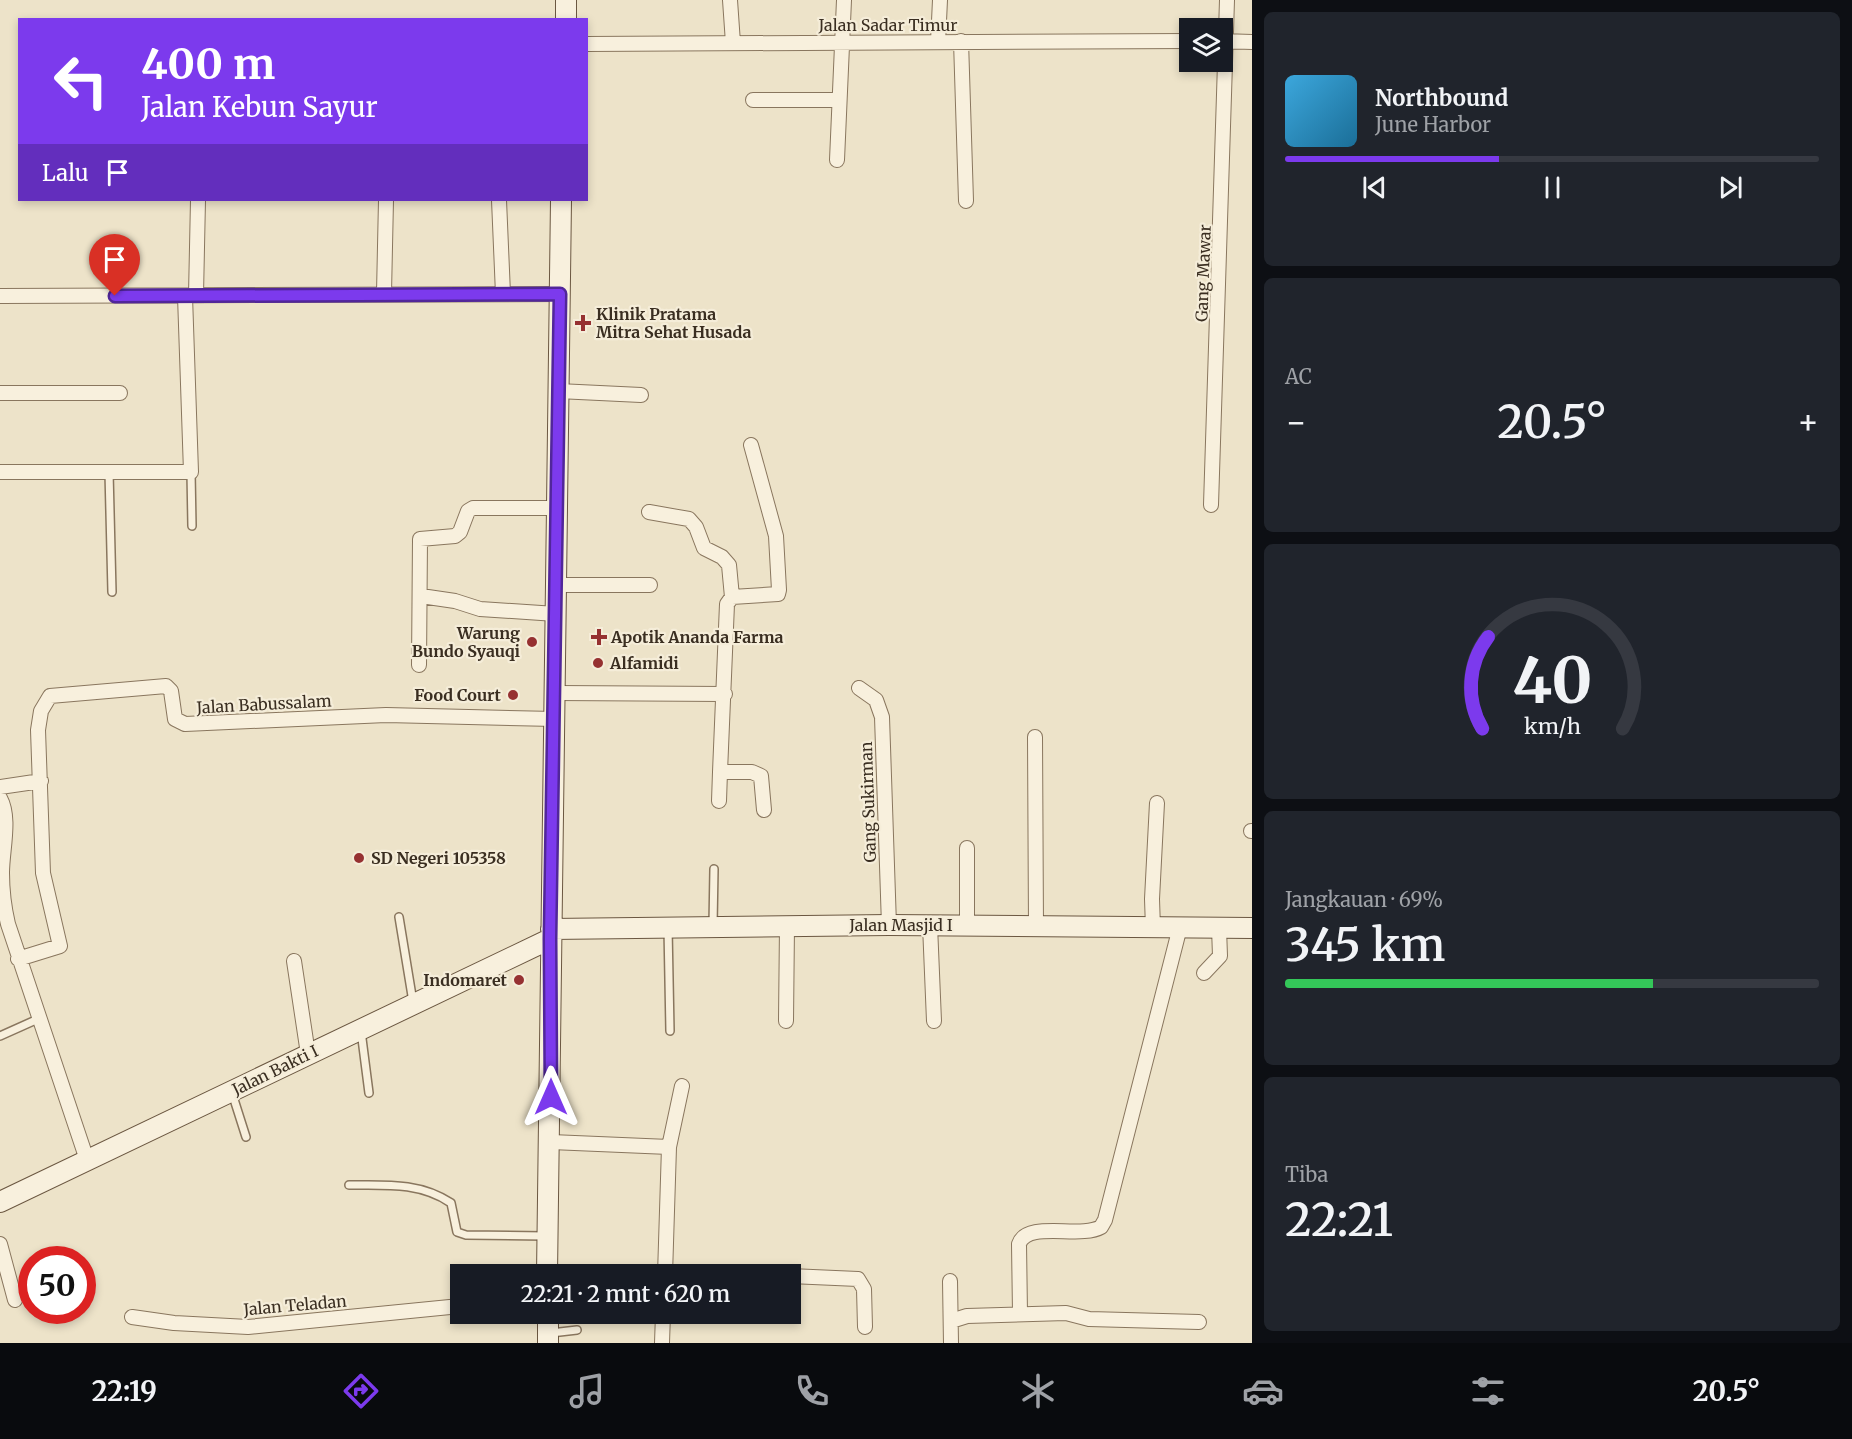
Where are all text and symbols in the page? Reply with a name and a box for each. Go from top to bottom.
street label: Jalan Sadar Timur [818,15,957,35]
map controls [1179,18,1233,72]
button: layers [1179,18,1233,72]
text: 400 m [141,38,275,90]
icon: left [42,42,120,120]
text: Northbound [1375,84,1508,112]
text: Jalan Kebun Sayur [141,90,378,124]
text: June Harbor [1375,112,1491,137]
icon: arrive [101,156,134,189]
text: Lalu [42,159,89,187]
icon: previous [1358,171,1391,204]
icon: pause [1536,171,1569,204]
icon: next [1714,171,1747,204]
street label: Gang Mawar [1191,224,1215,322]
pin [89,234,140,296]
icon: arrive [98,243,131,276]
place label: Klinik Pratama Mitra Sehat Husada [596,304,751,342]
marker: Klinik Pratama Mitra Sehat Husada [574,314,592,332]
text: AC [1285,364,1312,389]
text: 20.5° [1497,394,1607,450]
text: − [1285,402,1307,443]
text: + [1797,402,1819,443]
place label: Warung Bundo Syauqi [412,623,521,661]
place label: Apotik Ananda Farma [610,627,784,647]
marker: Apotik Ananda Farma [592,630,606,644]
marker: Warung Bundo Syauqi [525,635,539,649]
text: 40 [1512,642,1592,720]
place label: Alfamidi [609,653,679,673]
marker: Alfamidi [591,656,605,670]
place label: Food Court [414,685,502,705]
marker: Food Court [506,688,520,702]
street label: Jalan Babussalam [195,690,332,718]
text: km/h [1524,713,1580,740]
street label: Gang Sukirman [856,741,880,863]
place label: SD Negeri 105358 [371,848,506,868]
marker: SD Negeri 105358 [352,851,366,865]
text: Jangkauan · 69% [1285,887,1443,912]
street label: Jalan Masjid I [848,915,953,935]
text: 345 km [1285,917,1445,973]
place label: Indomaret [423,970,508,990]
marker: Indomaret [512,973,526,987]
street label: Jalan Bakti I [228,1041,321,1100]
position arrow [519,1065,583,1129]
text: Tiba [1285,1162,1328,1187]
text: 22:21 [1285,1192,1393,1248]
speed limit sign: 50 [18,1246,96,1324]
text: 22:21 · 2 mnt · 620 m [521,1280,730,1308]
street label: Jalan Teladan [242,1290,348,1320]
icon: directions [340,1370,382,1412]
icon: music [566,1370,608,1412]
icon: phone [791,1370,833,1412]
icon: climate [1017,1370,1059,1412]
icon: car [1242,1370,1284,1412]
icon: filters [1467,1370,1509,1412]
text: 22:19 [92,1374,157,1408]
text: 20.5° [1693,1374,1760,1408]

